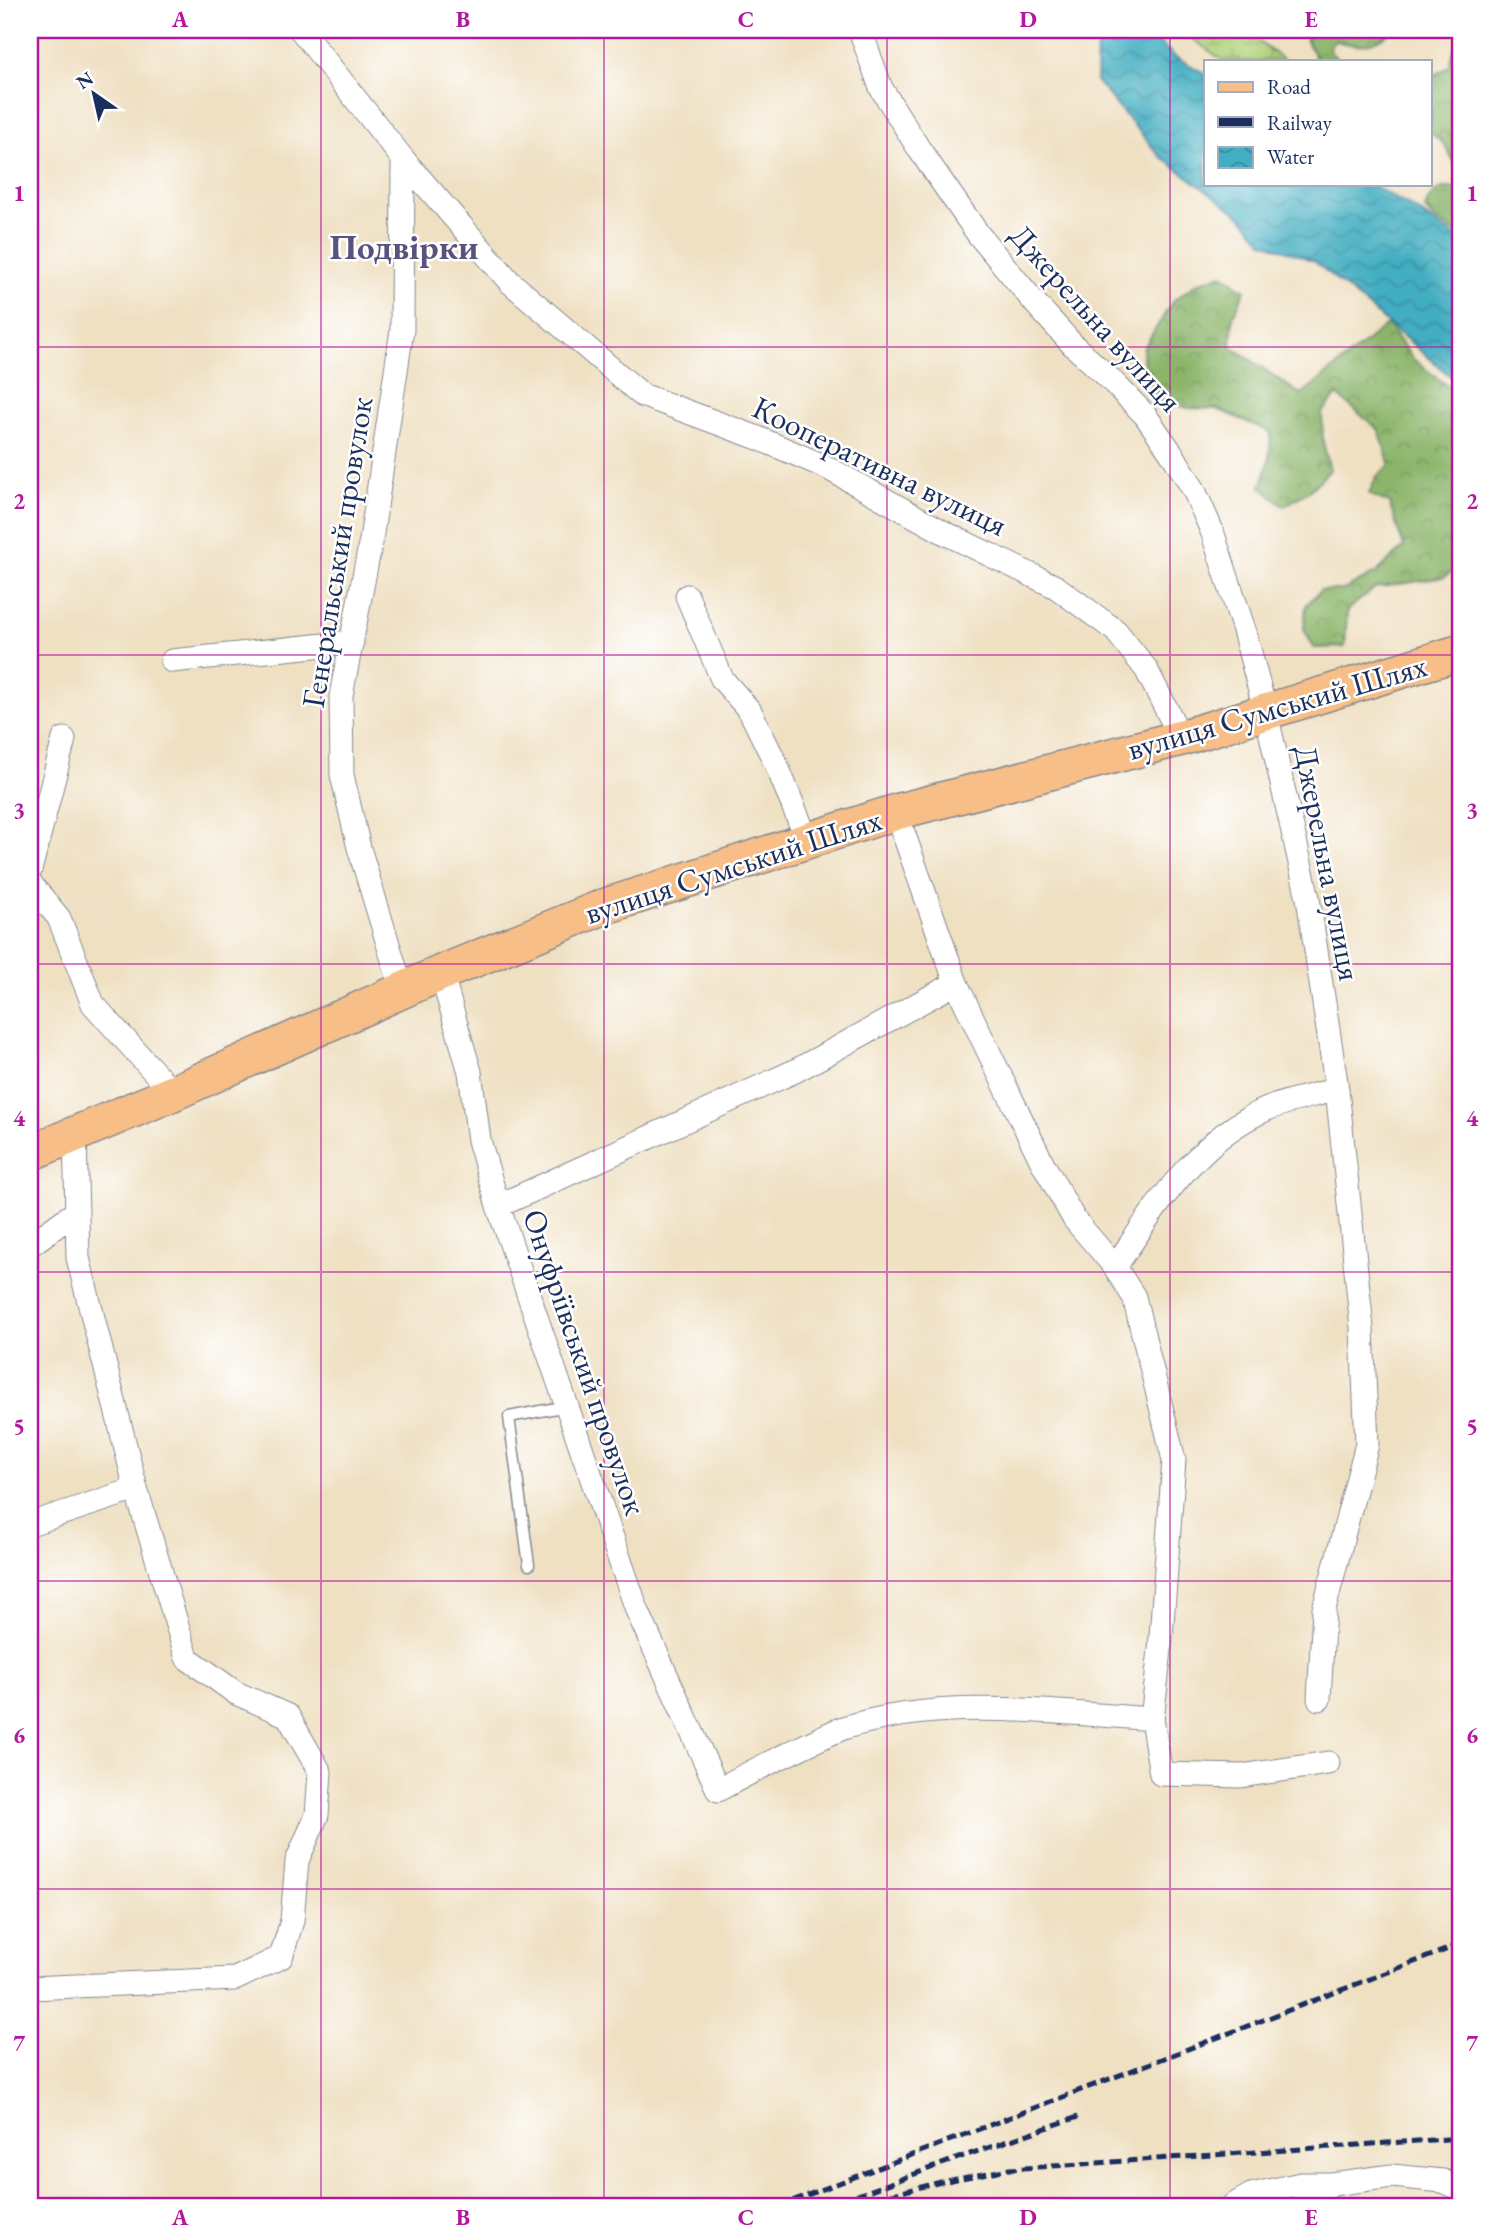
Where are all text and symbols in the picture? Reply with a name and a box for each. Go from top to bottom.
text: A [171,4,189,34]
text: B [456,4,470,34]
text: C [738,4,754,34]
text: D [1019,4,1037,34]
text: E [1304,4,1318,34]
north arrow [60,60,130,130]
legend [1204,60,1432,186]
text: N [71,65,99,95]
text: Road [1267,73,1311,100]
text: Railway [1267,109,1333,136]
text: Water [1267,143,1314,170]
text: 1 [13,178,25,208]
text: 1 [1466,178,1478,208]
street label: Джерельна вулиця [1000,215,1192,421]
district label: Подвірки [329,224,479,269]
street label: Кооперативна вулиця [746,386,1014,546]
street label: Генеральський провулок [292,394,382,710]
text: 2 [13,486,25,516]
text: 2 [1466,486,1478,516]
street label: вулиця Сумський Шлях [1122,644,1432,770]
street label: Джерельна вулиця [1285,742,1371,984]
text: 3 [13,795,25,825]
text: 3 [1466,795,1478,825]
street label: вулиця Сумський Шлях [579,798,887,934]
text: 4 [13,1103,26,1133]
text: 4 [1466,1103,1479,1133]
street label: Онуфріївський провулок [513,1204,657,1520]
text: 5 [13,1411,25,1441]
text: 5 [1466,1411,1478,1441]
text: 6 [13,1720,25,1750]
text: 6 [1466,1720,1478,1750]
text: 7 [13,2028,26,2058]
text: 7 [1466,2028,1479,2058]
text: A [171,2202,189,2232]
text: B [456,2202,470,2232]
text: C [738,2202,754,2232]
text: D [1019,2202,1037,2232]
text: E [1304,2202,1318,2232]

